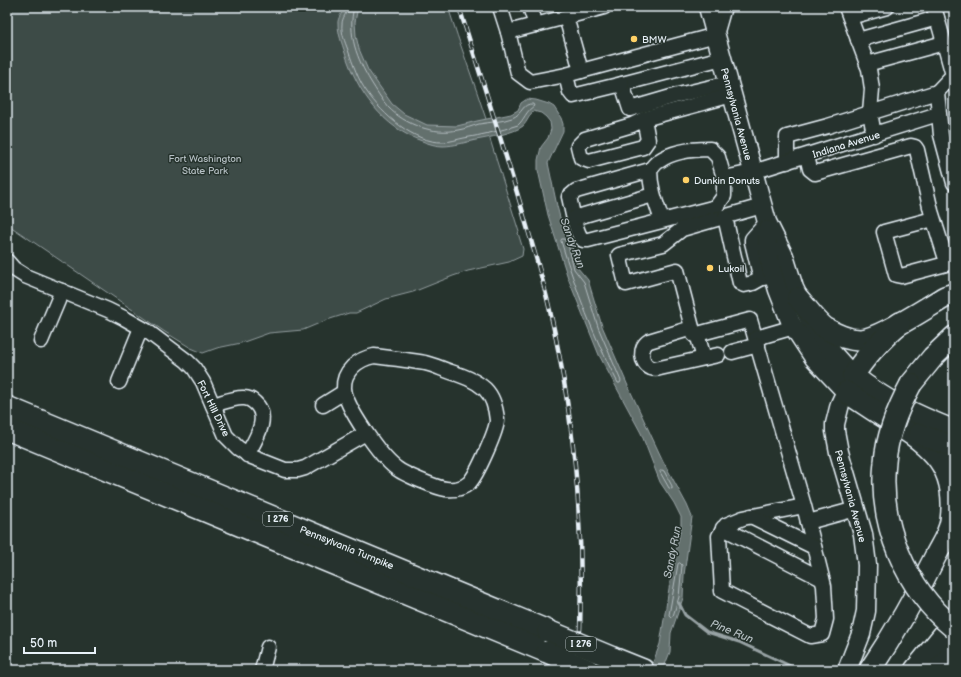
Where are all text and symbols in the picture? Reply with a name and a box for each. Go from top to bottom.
marker: BMW [629,34,639,44]
place label: BMW [642,34,667,46]
street label: Pennsylvania Avenue [718,67,754,162]
street label: Indiana Avenue [811,129,882,161]
park label: Fort Washington State Park [169,153,242,177]
marker: Dunkin Donuts [681,175,691,185]
place label: Dunkin Donuts [694,175,760,187]
water label: Sandy Run [557,216,588,270]
marker: Lukoil [705,263,715,273]
place label: Lukoil [718,263,744,275]
street label: Fort Hill Drive [194,378,232,439]
street label: Pennsylvania Avenue [832,449,868,544]
road number: I 276 [263,512,293,526]
street label: Pennsylvania Turnpike [298,524,395,572]
water label: Sandy Run [661,525,684,579]
water label: Pine Run [709,617,755,646]
scale bar [24,629,95,655]
text: 50 m [30,636,57,651]
road number: I 276 [566,637,596,651]

